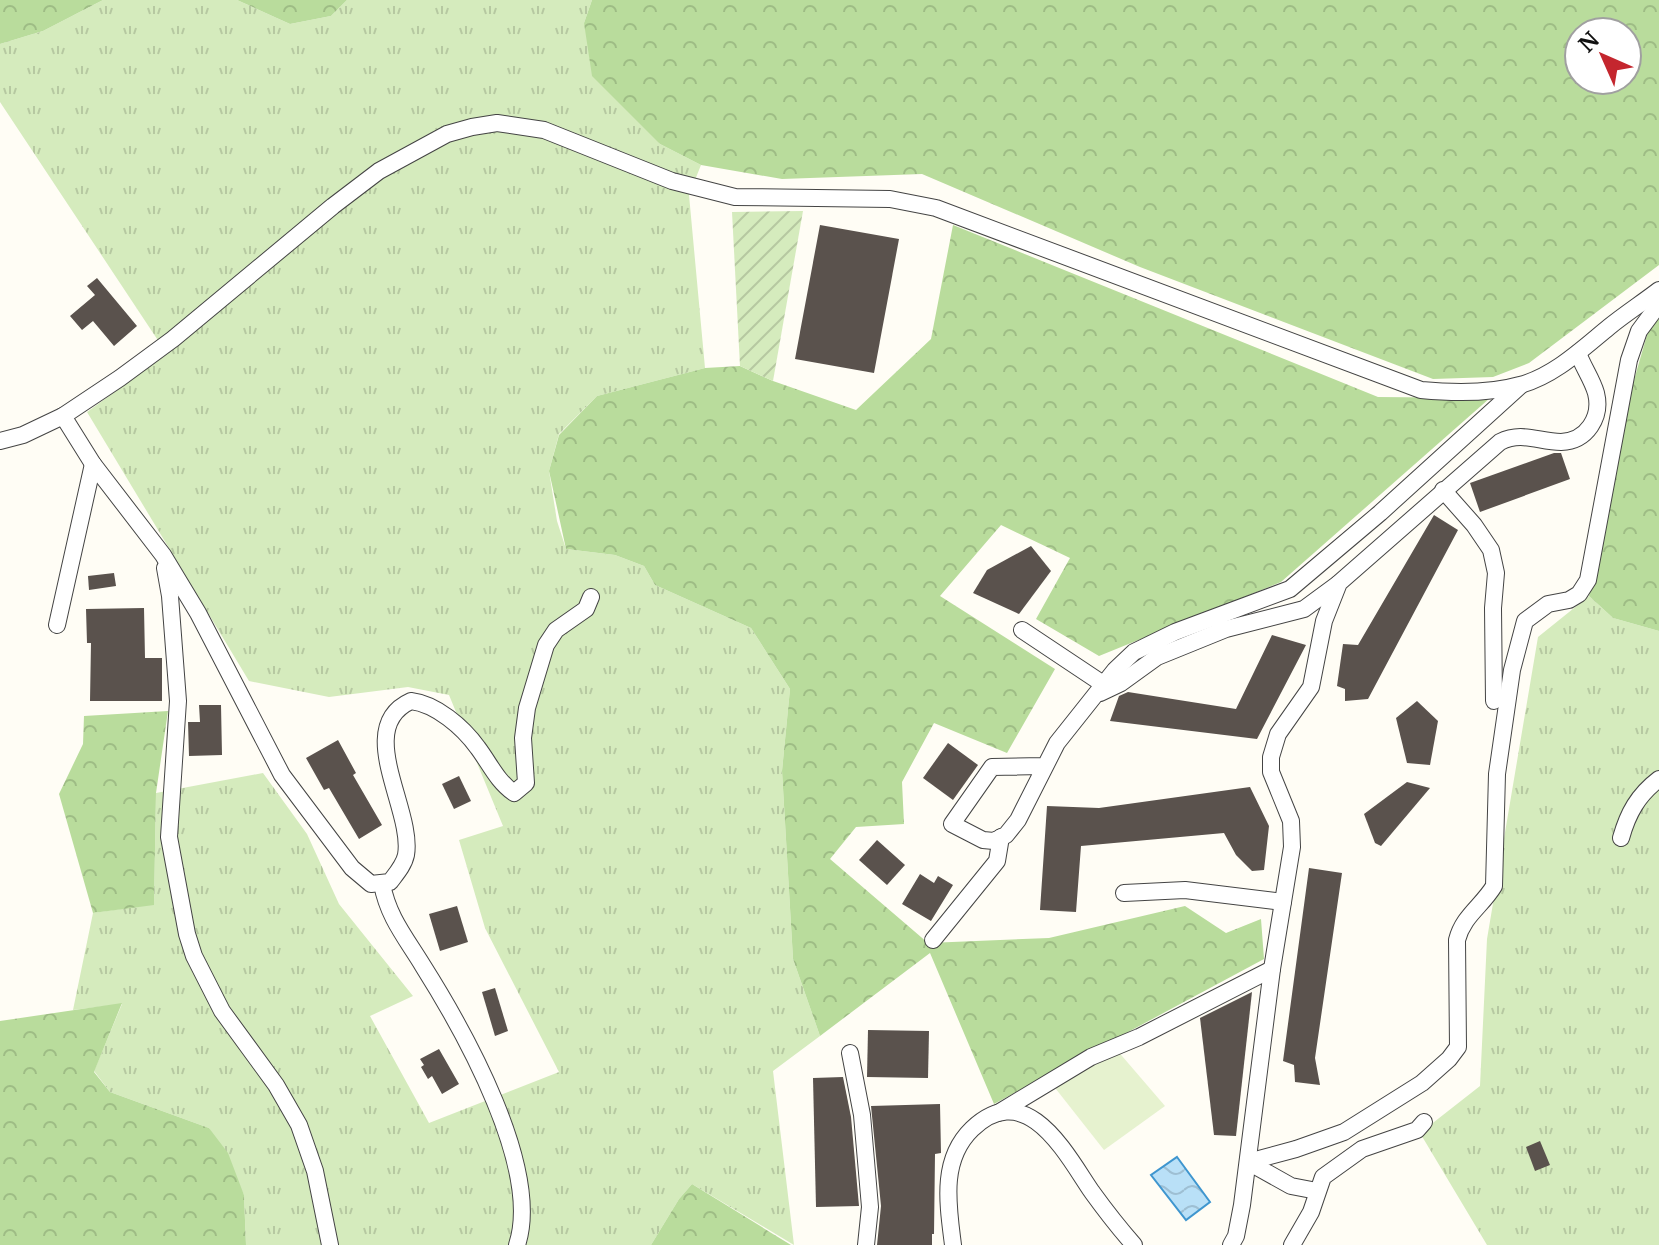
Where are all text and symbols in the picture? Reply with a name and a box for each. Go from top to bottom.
north arrow [1563,16,1643,96]
text: N [1573,25,1605,58]

